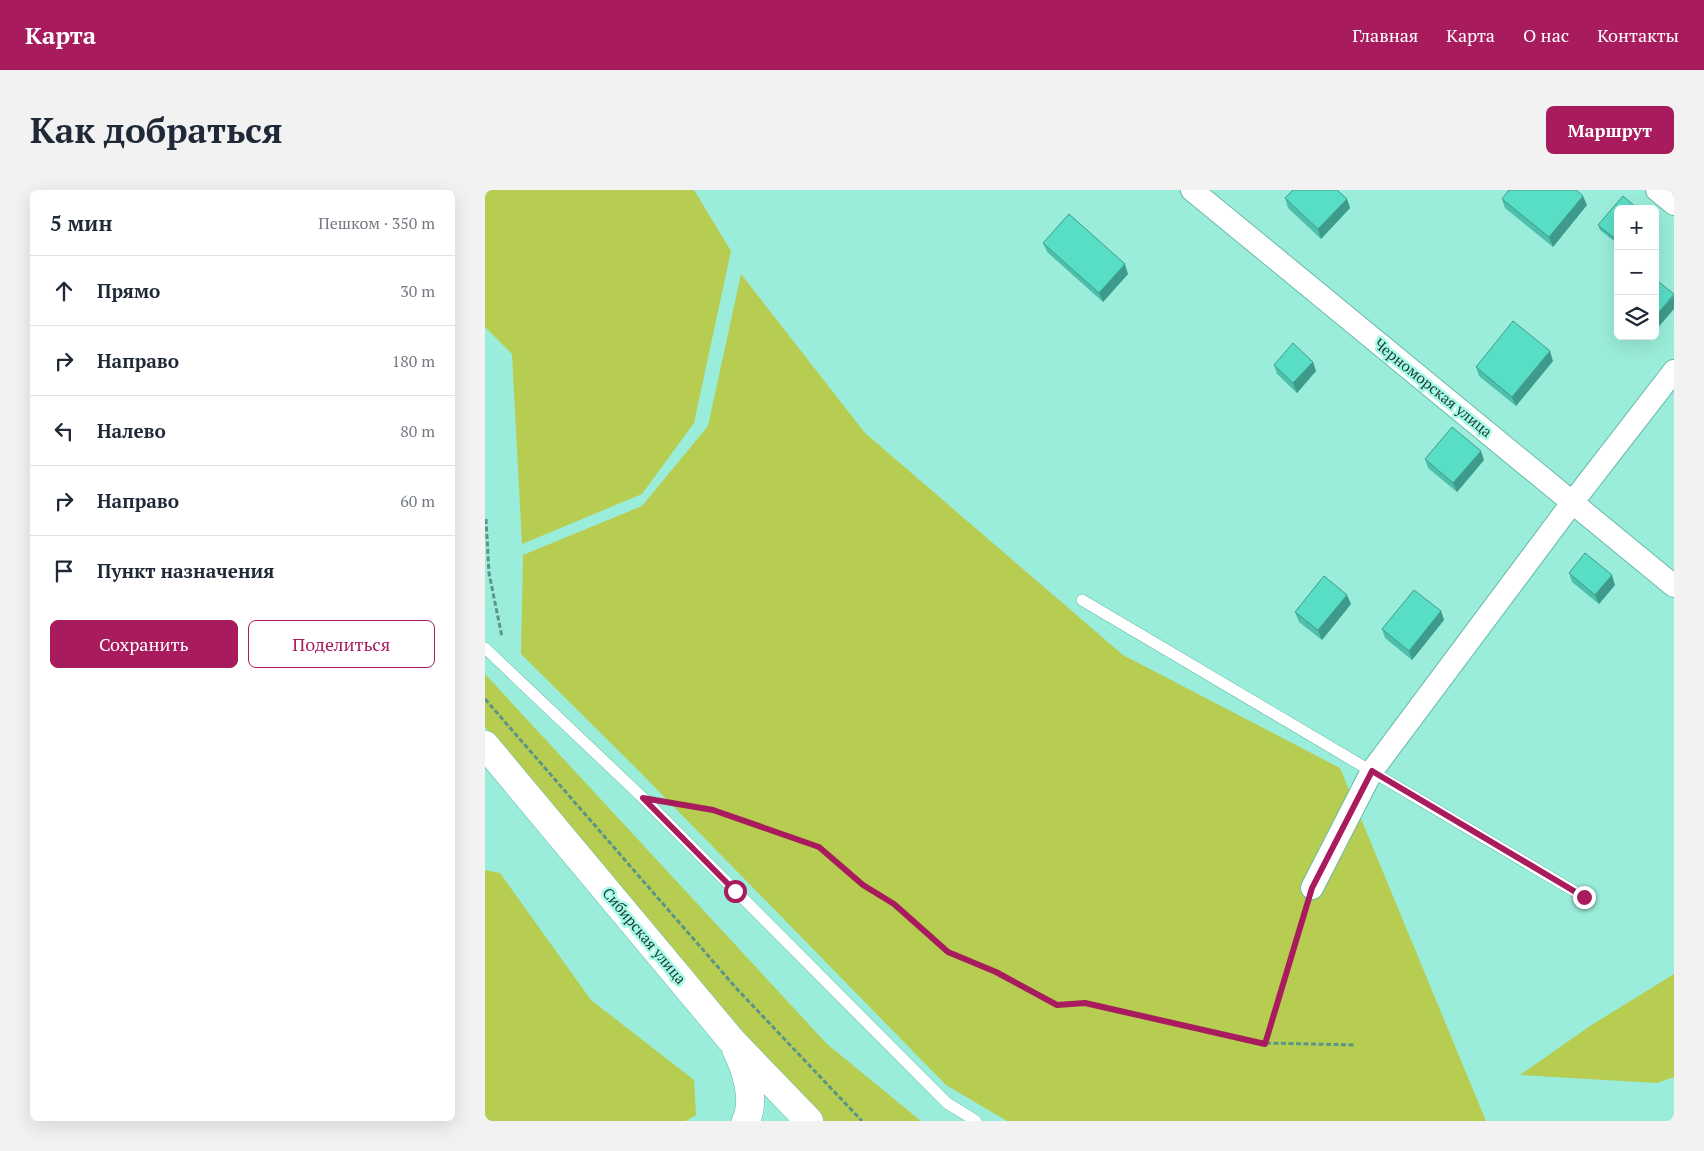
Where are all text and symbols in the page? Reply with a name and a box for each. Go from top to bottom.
text: Карта [25,19,96,51]
text: Главная [1352,23,1418,47]
text: Карта [1446,23,1495,47]
text: О нас [1523,23,1569,47]
text: Контакты [1597,23,1679,47]
button: Маршрут [1546,106,1674,154]
text: Как добраться [30,107,283,153]
map controls [1614,205,1659,340]
button: + [1614,205,1659,250]
text: 5 мин [50,209,112,237]
text: Пешком · 350 m [318,212,435,234]
button: − [1614,250,1659,295]
icon: ahead [50,277,78,305]
text: Прямо [97,278,160,303]
text: 30 m [400,280,435,302]
button: layers [1614,295,1659,340]
street label: Черноморская улица [1370,333,1497,441]
icon: right [50,347,78,375]
text: Направо [97,348,179,373]
text: 180 m [392,350,435,372]
icon: left [50,417,78,445]
text: Налево [97,418,166,443]
text: 80 m [400,420,435,442]
icon: right [50,487,78,515]
text: Направо [97,488,179,513]
text: 60 m [400,490,435,512]
icon: arrive [50,557,78,585]
text: Пункт назначения [97,558,274,583]
button: Сохранить [50,620,238,668]
button: Поделиться [248,620,435,668]
route start [724,880,747,903]
street label: Сибирская улица [598,883,691,988]
route end [1573,886,1596,909]

